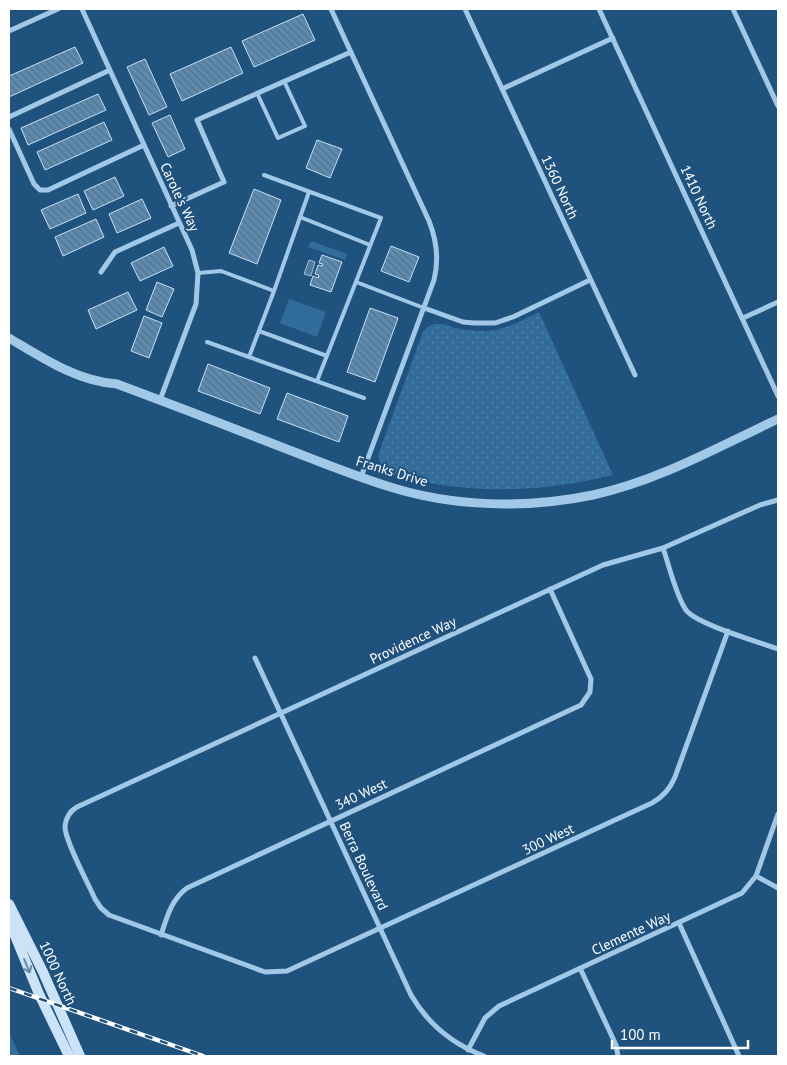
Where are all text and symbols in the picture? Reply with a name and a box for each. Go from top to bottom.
street label: 1360 North [537,152,583,222]
street label: Carole's Way [156,160,204,235]
street label: 1410 North [676,162,722,232]
street label: Franks Drive [354,452,430,490]
street label: Providence Way [367,612,460,668]
street label: 340 West [332,774,390,814]
street label: Berra Boulevard [336,819,392,913]
street label: 300 West [519,819,577,859]
street label: Clemente Way [589,907,674,959]
street label: 1000 North [35,938,81,1008]
one-way arrow [23,958,32,974]
scale bar [612,1018,748,1050]
text: 100 m [620,1025,661,1044]

